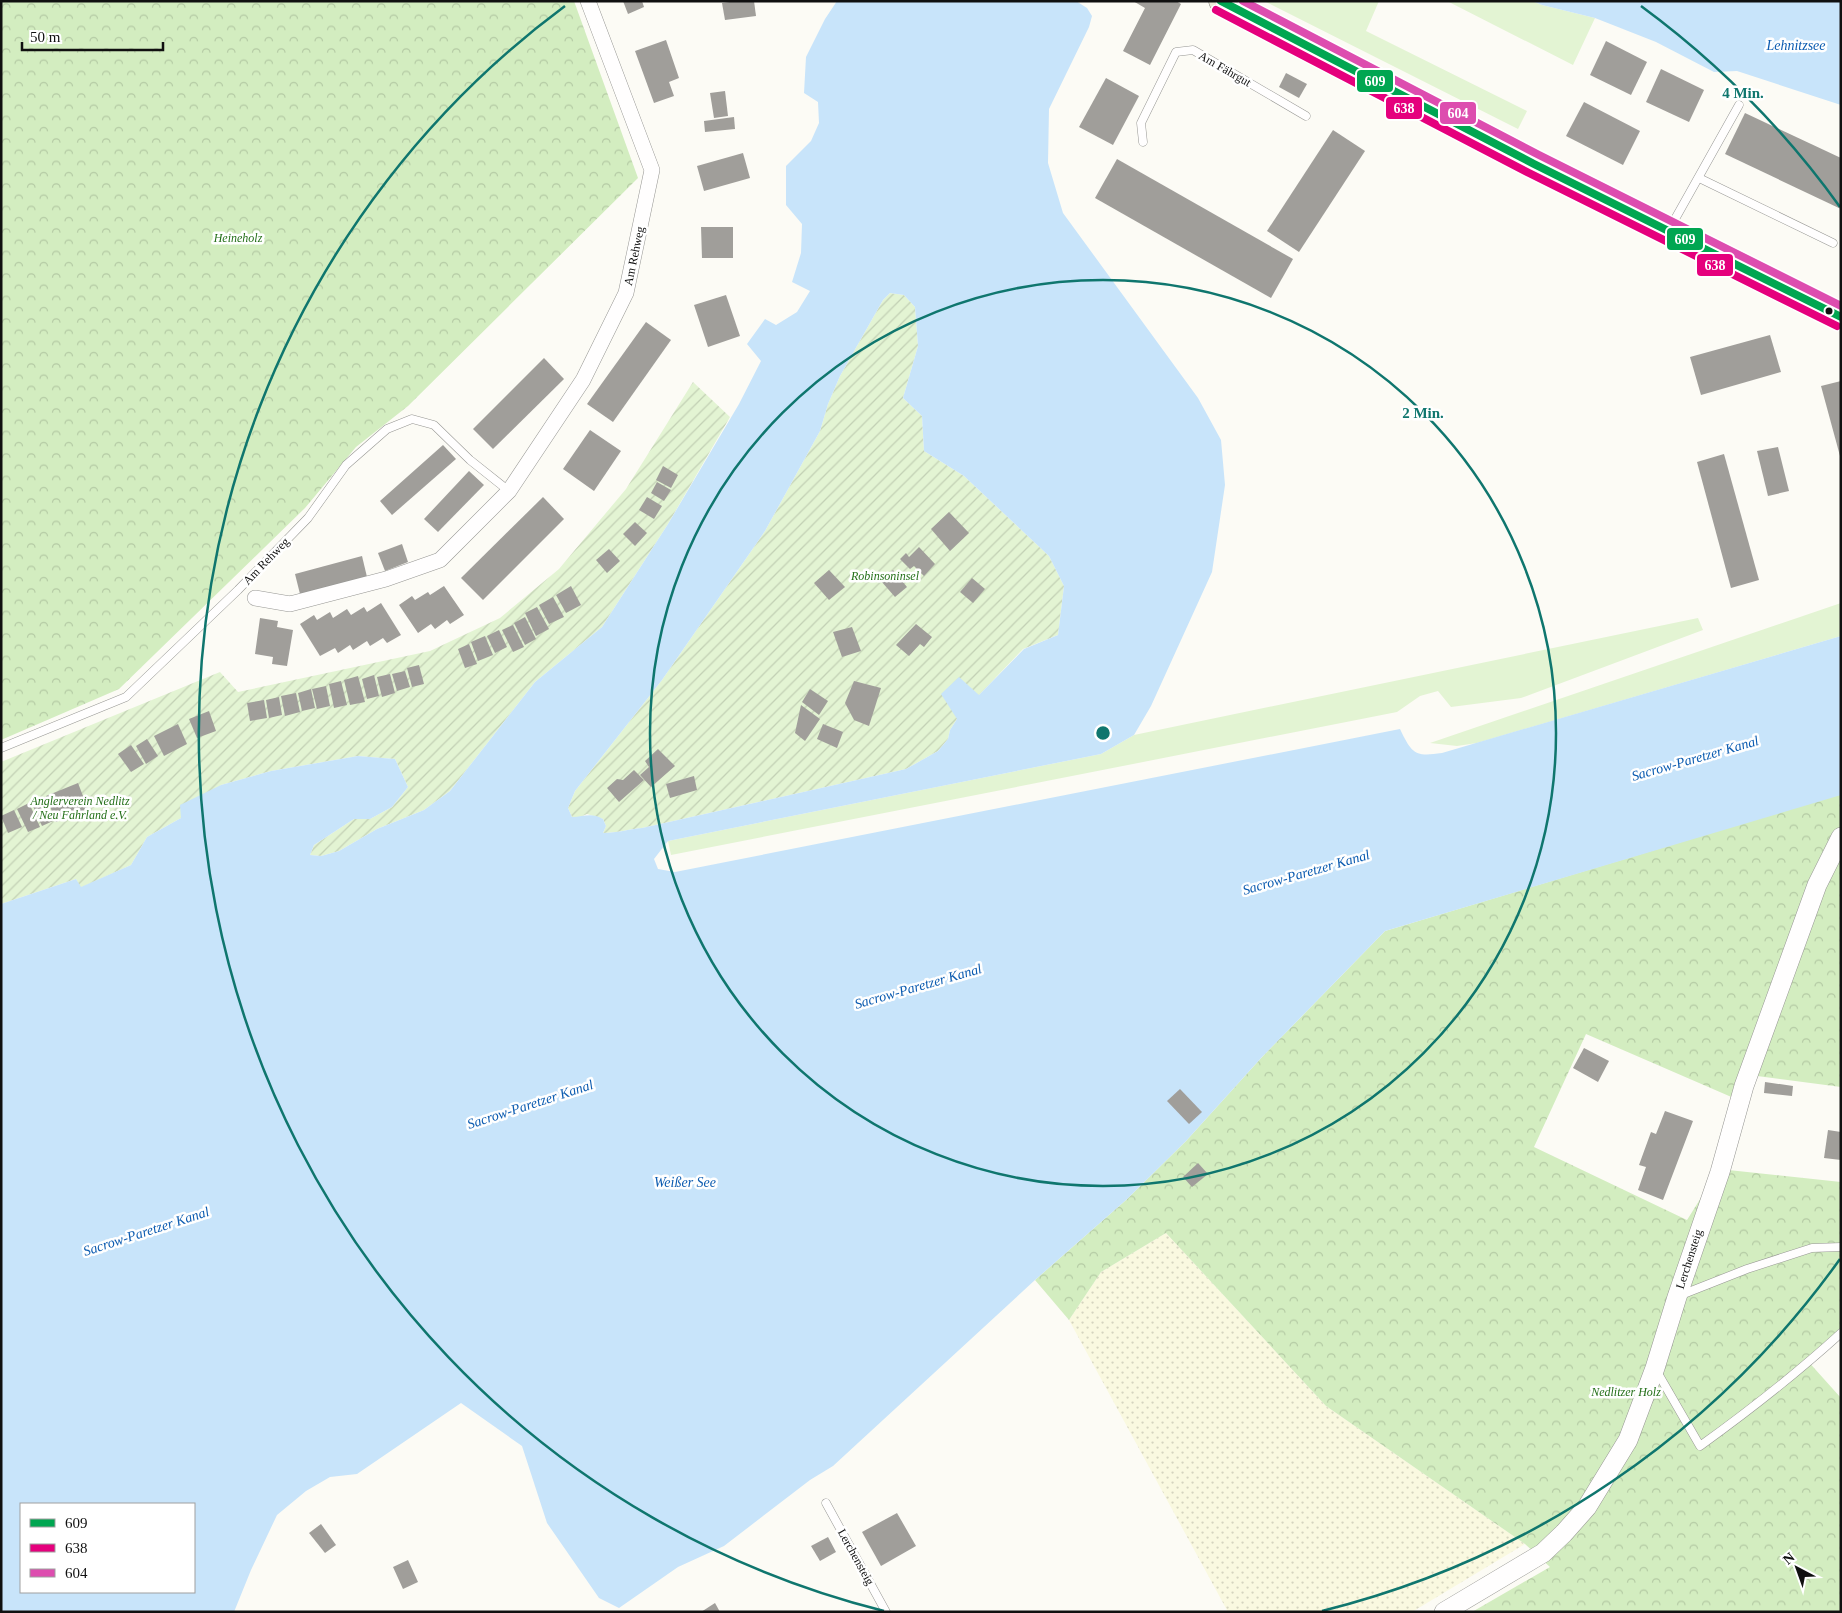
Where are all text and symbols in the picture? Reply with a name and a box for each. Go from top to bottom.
scale bar [22,20,164,52]
text: 50 m [30,29,61,45]
water label: Lehnitzsee [1765,38,1826,53]
street label: Am Fährgut [1196,48,1254,90]
line badge: 609 [1356,69,1394,93]
text: 609 [1365,74,1386,89]
text: 4 Min. [1722,85,1764,101]
line badge: 638 [1385,96,1423,120]
text: 638 [1394,101,1415,116]
line badge: 604 [1439,101,1477,125]
text: 604 [1448,106,1469,121]
street label: Am Rehweg [621,225,647,287]
line badge: 609 [1666,227,1704,251]
park label: Heineholz [213,231,263,245]
text: 609 [1675,232,1696,247]
line badge: 638 [1696,253,1734,277]
text: 638 [1705,258,1726,273]
unlabelled marker [1824,306,1834,316]
text: 2 Min. [1402,405,1444,421]
street label: Am Rehweg [240,534,292,588]
park label: Robinsoninsel [850,569,920,583]
centre of rings [1094,724,1112,742]
water label: Sacrow-Paretzer Kanal [1630,733,1761,784]
park label: Anglerverein Nedlitz / Neu Fahrland e.V. [29,794,130,822]
water label: Sacrow-Paretzer Kanal [1241,847,1372,898]
water label: Sacrow-Paretzer Kanal [853,961,984,1012]
water label: Sacrow-Paretzer Kanal [465,1077,595,1132]
water label: Weißer See [654,1175,716,1190]
water label: Sacrow-Paretzer Kanal [81,1204,211,1259]
street label: Lerchensteig [1673,1227,1705,1291]
park label: Nedlitzer Holz [1590,1385,1661,1399]
legend [20,1503,195,1593]
text: 609 [65,1515,88,1531]
street label: Lerchensteig [835,1527,877,1587]
text: 638 [65,1540,88,1556]
north arrow [1772,1543,1822,1593]
text: N [1780,1550,1798,1568]
text: 604 [65,1565,88,1581]

